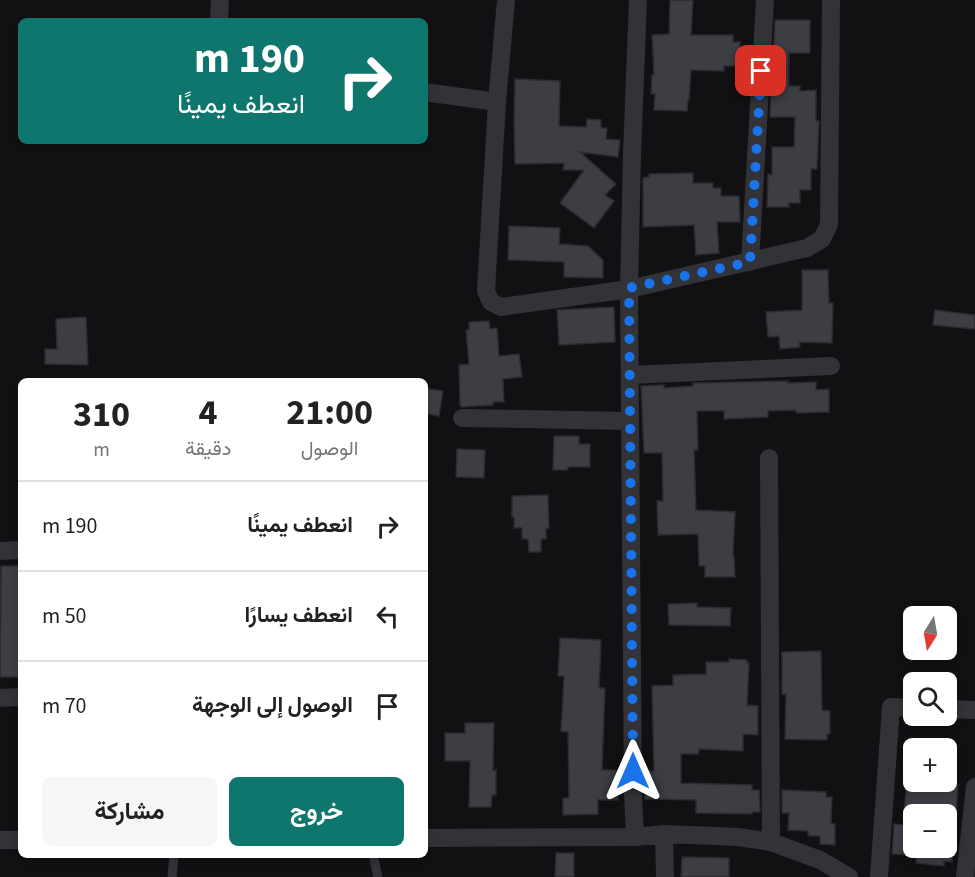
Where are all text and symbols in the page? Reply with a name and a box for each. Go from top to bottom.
text: 190 m [194,29,305,89]
icon: right [326,42,404,120]
pin [735,45,786,96]
icon: arrive [744,54,777,87]
text: انعطف يمينًا [177,85,305,124]
text: 4 [199,387,218,438]
text: 21:00 [286,387,373,438]
text: 310 [73,389,130,440]
text: دقيقة [185,435,231,463]
text: الوصول [301,435,358,463]
text: m [93,436,110,464]
text: انعطف يمينًا [247,509,353,541]
text: 190 m [42,510,97,542]
icon: right [371,510,404,543]
text: انعطف يسارًا [244,599,353,631]
text: 50 m [42,600,87,632]
icon: left [371,600,404,633]
north arrow [903,606,957,660]
map controls [903,606,957,858]
button: search [903,672,957,726]
text: الوصول إلى الوجهة [192,689,353,721]
text: 70 m [42,690,87,722]
icon: arrive [371,690,404,723]
button: + [903,738,957,792]
position arrow [601,739,665,803]
button: مشاركة [42,777,217,846]
button: خروج [229,777,404,846]
button: − [903,804,957,858]

